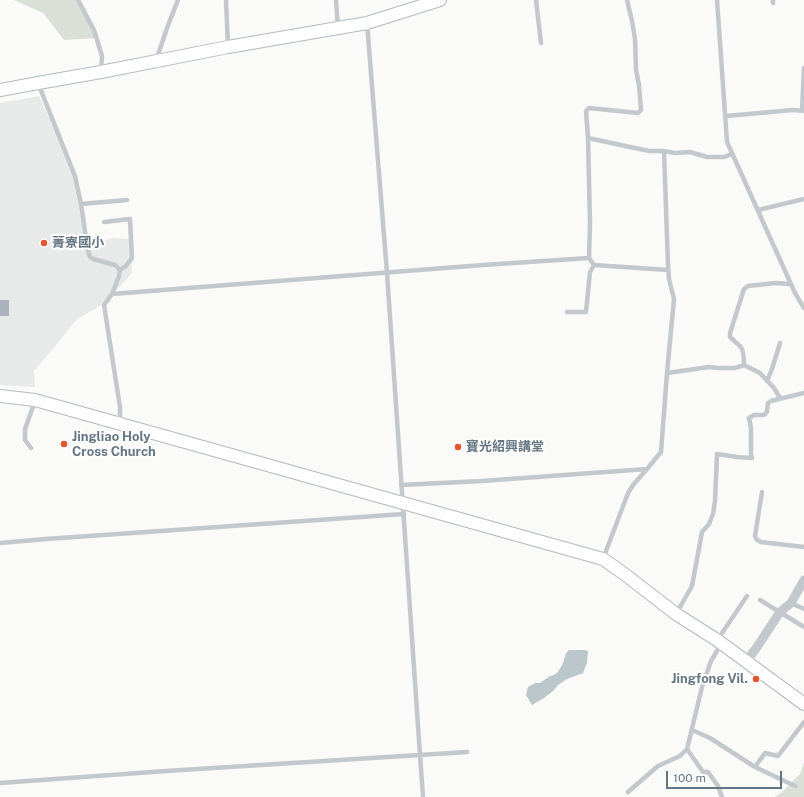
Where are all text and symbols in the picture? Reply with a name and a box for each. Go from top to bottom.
place label: 菁寮國小 [52,235,104,251]
marker: 菁寮國小 [39,238,49,248]
place label: Jingliao Holy Cross Church [72,429,156,460]
marker: Jingliao Holy Cross Church [59,439,69,449]
place label: 寶光紹興講堂 [466,439,544,455]
marker: 寶光紹興講堂 [453,442,463,452]
place label: Jingfong Vil. [671,671,748,687]
marker: Jingfong Vil. [751,674,761,684]
scale bar [668,763,784,789]
text: 100 m [673,771,706,785]

